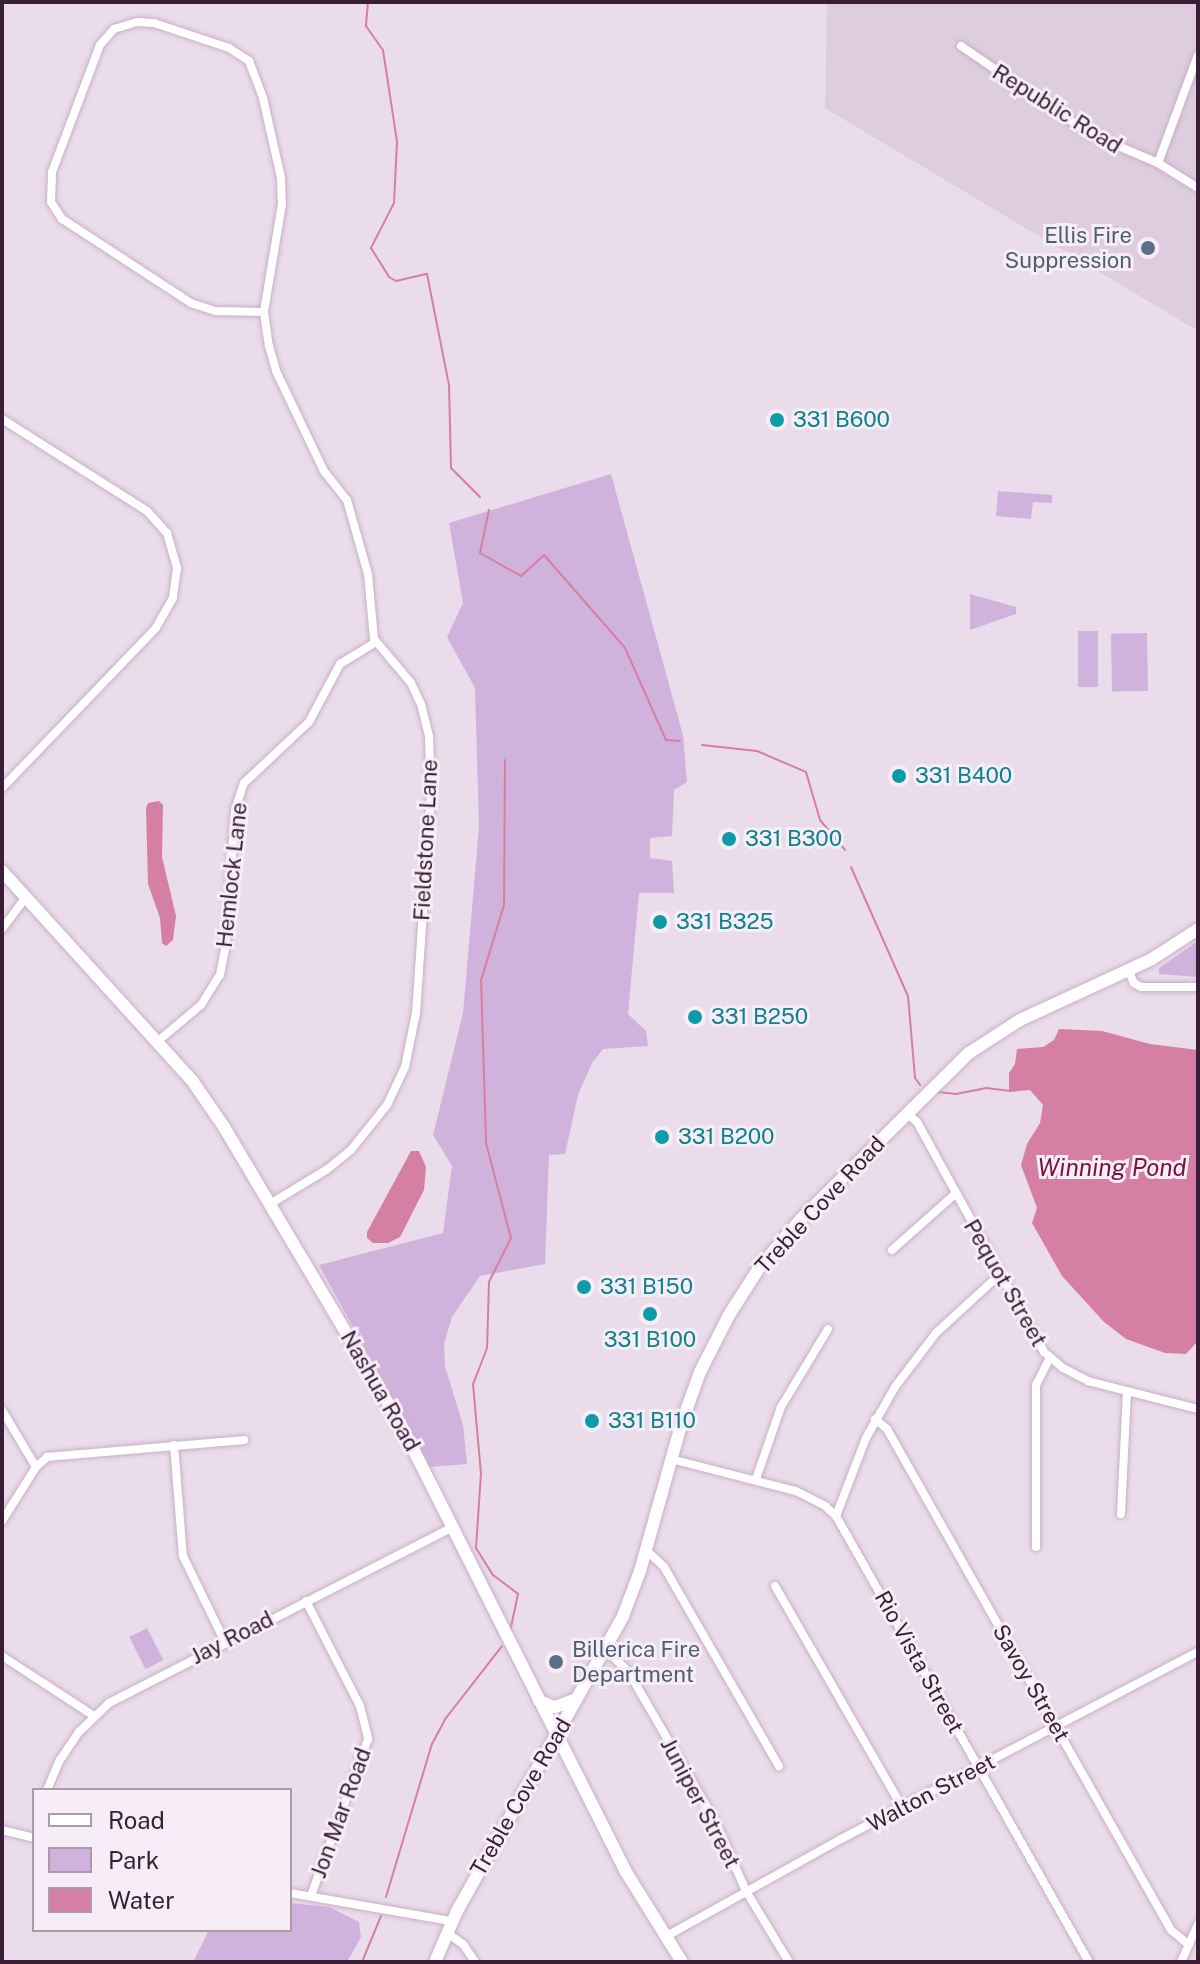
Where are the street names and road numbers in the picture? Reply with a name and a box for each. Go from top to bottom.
street label: Republic Road [987,59,1127,159]
street label: Fieldstone Lane [409,758,443,922]
street label: Hemlock Lane [211,801,253,949]
street label: Treble Cove Road [750,1131,890,1279]
street label: Pequot Street [958,1215,1052,1351]
street label: Nashua Road [335,1326,425,1456]
street label: Rio Vista Street [869,1586,969,1738]
street label: Jay Road [186,1606,278,1670]
street label: Savoy Street [987,1620,1075,1746]
street label: Treble Cove Road [465,1713,577,1881]
street label: Juniper Street [655,1733,745,1873]
street label: Jon Mar Road [305,1744,377,1882]
street label: Walton Street [863,1748,999,1838]

